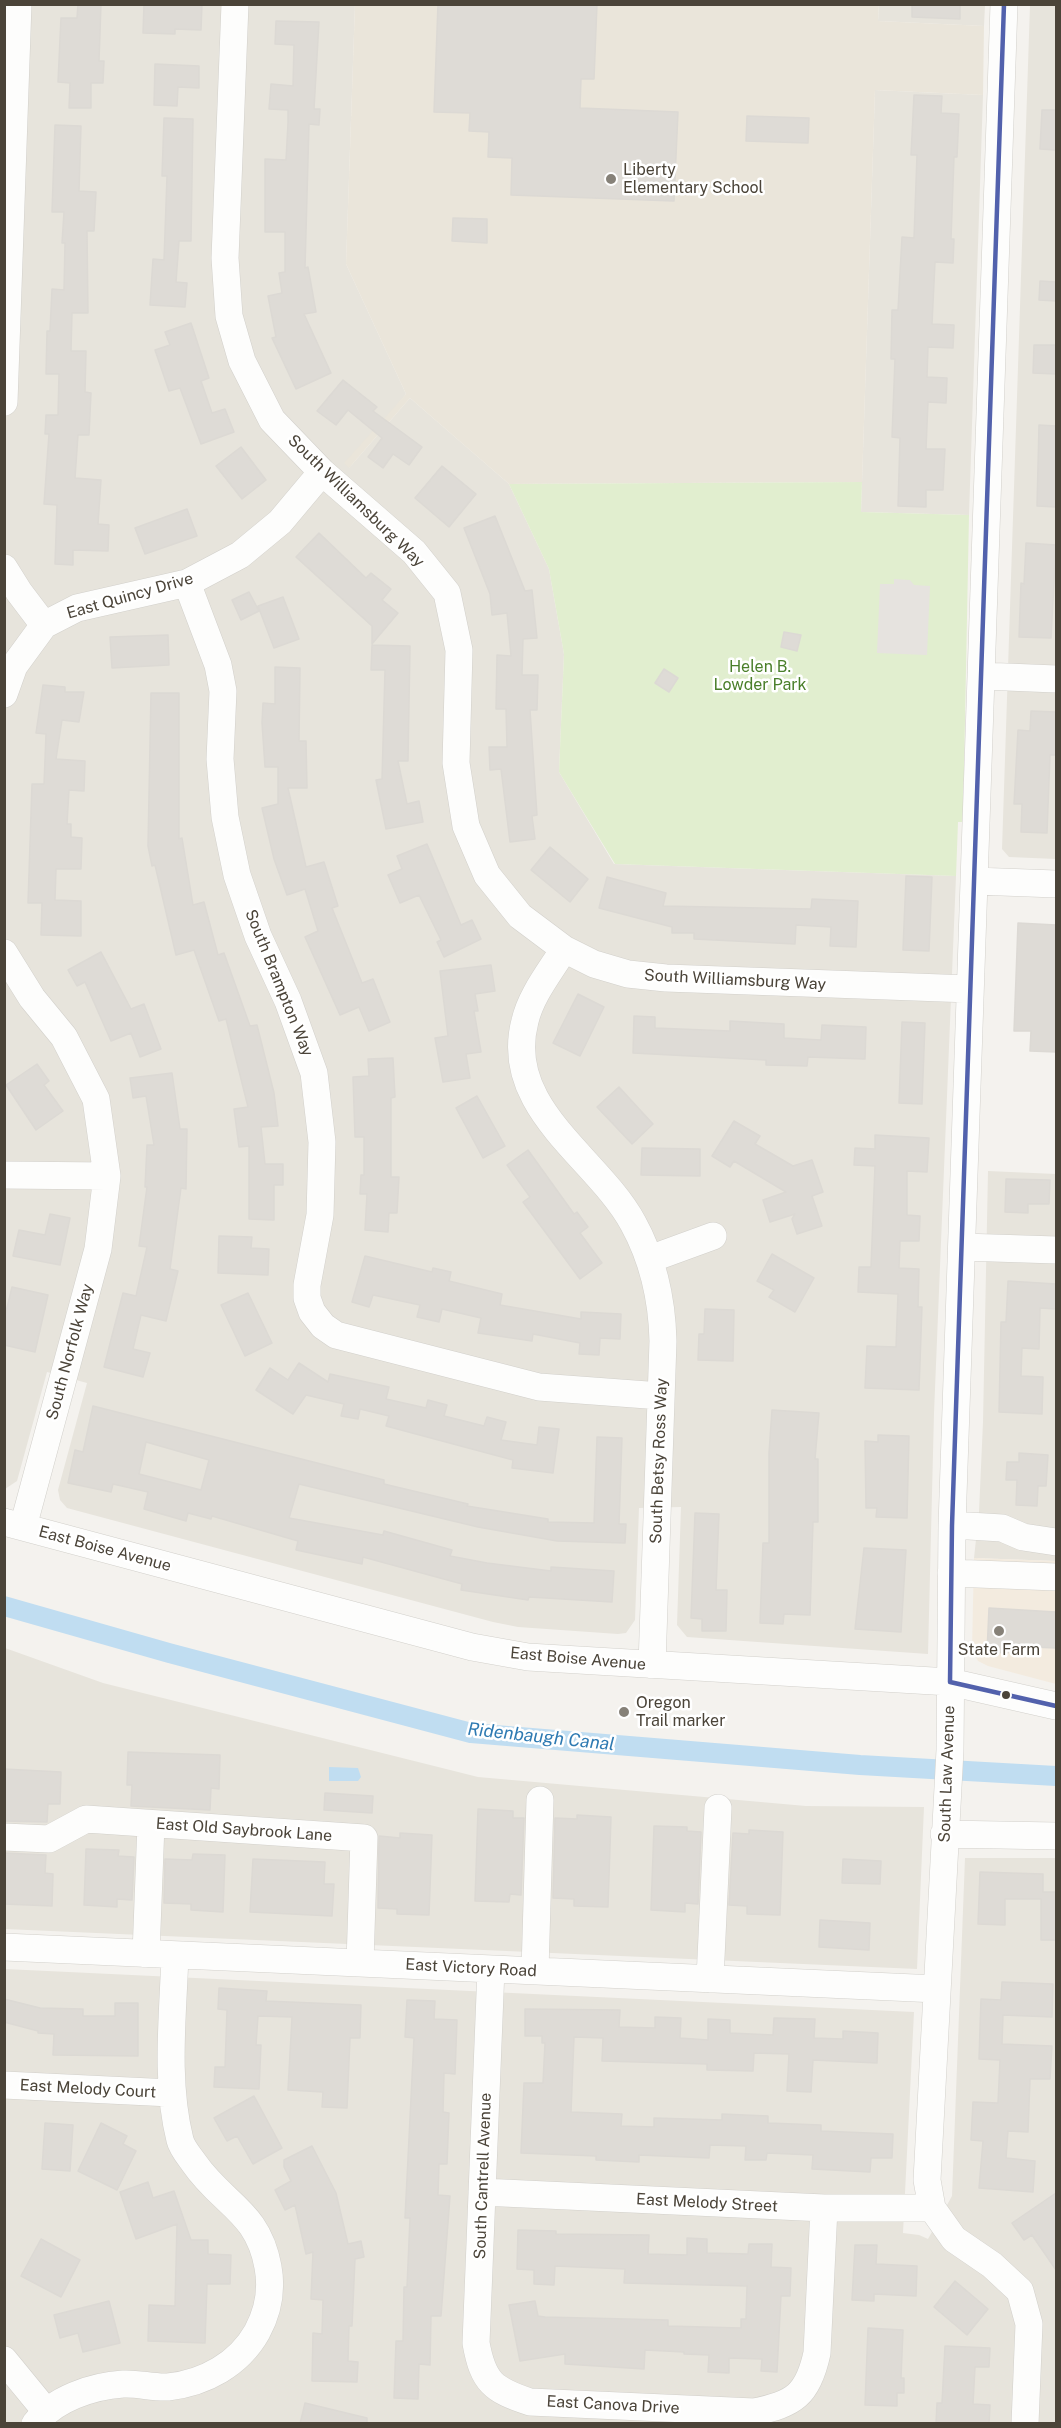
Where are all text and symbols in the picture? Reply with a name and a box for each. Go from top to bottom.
place label: Liberty Elementary School [623,160,763,198]
marker: Liberty Elementary School [604,172,618,186]
street label: South Williamsburg Way [284,431,428,571]
street label: East Quincy Drive [65,569,195,623]
park label: Helen B. Lowder Park [713,657,807,695]
street label: South Brampton Way [241,907,317,1059]
street label: South Williamsburg Way [644,966,826,994]
street label: South Norfolk Way [43,1282,97,1422]
street label: South Betsy Ross Way [647,1378,671,1544]
street label: East Boise Avenue [37,1522,173,1576]
marker: State Farm [992,1624,1006,1638]
place label: State Farm [958,1640,1040,1660]
street label: East Boise Avenue [509,1643,647,1675]
unlabelled marker [1000,1689,1012,1701]
place label: Oregon Trail marker [636,1693,725,1731]
marker: Oregon Trail marker [617,1705,631,1719]
street label: South Law Avenue [935,1705,959,1843]
water label: Ridenbaugh Canal [466,1719,616,1755]
street label: East Old Saybrook Lane [155,1814,333,1846]
street label: East Victory Road [405,1955,537,1981]
street label: East Melody Court [19,2076,157,2102]
street label: South Cantrell Avenue [470,2092,496,2260]
street label: East Melody Street [636,2190,778,2216]
street label: East Canova Drive [546,2392,680,2418]

